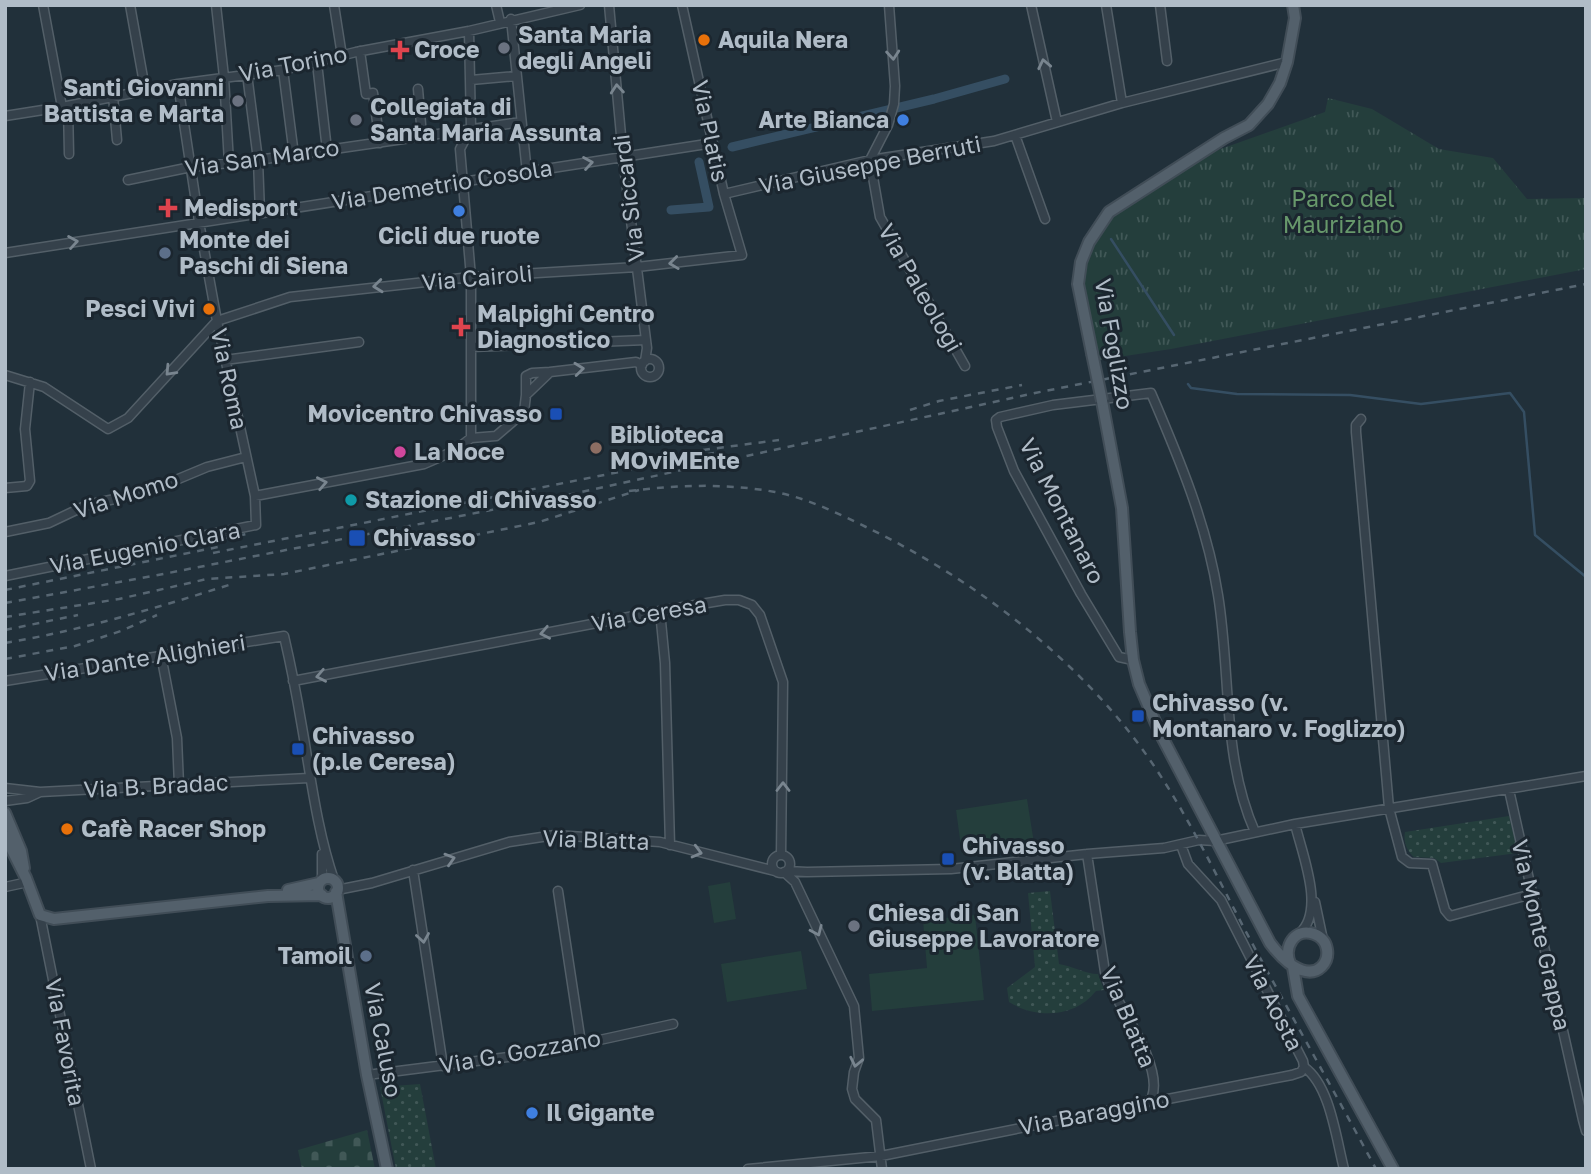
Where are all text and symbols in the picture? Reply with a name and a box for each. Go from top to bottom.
place label: Santa Maria degli Angeli [518,20,652,74]
place label: Aquila Nera [718,25,848,53]
marker: Aquila Nera [696,32,712,48]
place label: Croce [414,35,480,63]
street label: Via Torino [236,39,349,87]
marker: Santa Maria degli Angeli [496,40,512,56]
marker: Croce [392,42,408,58]
one-way arrow [885,49,900,60]
one-way arrow [1038,58,1053,70]
place label: Santi Giovanni Battista e Marta [44,73,224,127]
street label: Via Platis [687,77,735,184]
one-way arrow [610,83,625,94]
place label: Collegiata di Santa Maria Assunta [370,92,601,146]
marker: Santi Giovanni Battista e Marta [230,93,246,109]
place label: Arte Bianca [758,105,889,133]
marker: Collegiata di Santa Maria Assunta [348,112,364,128]
marker: Arte Bianca [895,112,911,128]
street label: Via Giuseppe Berruti [756,129,983,199]
street label: Via San Marco [183,132,341,182]
street label: Via Siccardi [606,133,650,264]
street label: Via Demetrio Cosola [329,153,554,215]
one-way arrow [582,156,594,171]
park label: Parco del Mauriziano [1283,184,1403,238]
place label: Medisport [184,193,298,221]
marker: Medisport [158,198,178,218]
marker: Cicli due ruote [451,203,467,219]
street label: Via Paleologi [873,218,969,357]
place label: Cicli due ruote [378,221,540,249]
place label: Monte dei Paschi di Siena [179,225,348,279]
one-way arrow [67,235,79,250]
marker: Monte dei Paschi di Siena [157,245,173,261]
one-way arrow [668,255,680,270]
street label: Via Cairoli [420,258,534,296]
street label: Via Foglizzo [1090,276,1140,412]
one-way arrow [373,279,384,294]
place label: Pesci Vivi [85,294,195,322]
place label: Malpighi Centro Diagnostico [477,299,655,353]
marker: Pesci Vivi [201,301,217,317]
marker: Malpighi Centro Diagnostico [451,317,471,337]
street label: Via Roma [206,326,254,432]
one-way arrow [573,361,585,376]
one-way arrow [166,363,179,376]
place label: Movicentro Chivasso [308,399,542,427]
marker: Movicentro Chivasso [548,406,564,422]
place label: Biblioteca MOviMEnte [610,420,740,474]
street label: Via Montanaro [1014,433,1112,588]
place label: La Noce [414,437,505,465]
marker: Biblioteca MOviMEnte [588,440,604,456]
marker: La Noce [392,444,408,460]
street label: Via Momo [70,464,181,524]
one-way arrow [316,477,328,492]
place label: Stazione di Chivasso [365,485,597,513]
marker: Stazione di Chivasso [343,492,359,508]
street label: Via Eugenio Clara [47,515,242,579]
place label: Chivasso [373,523,476,551]
marker: Chivasso [347,528,367,548]
street label: Via Ceresa [589,589,709,637]
one-way arrow [539,625,551,640]
street label: Via Dante Alighieri [42,627,247,687]
one-way arrow [316,668,327,683]
place label: Chivasso (v. Montanaro v. Foglizzo) [1152,688,1405,742]
marker: Chivasso (v. Montanaro v. Foglizzo) [1130,708,1146,724]
place label: Chivasso (p.le Ceresa) [312,721,455,775]
marker: Chivasso (p.le Ceresa) [290,741,306,757]
street label: Via B. Bradac [83,767,229,803]
one-way arrow [775,781,791,792]
place label: Cafè Racer Shop [81,814,266,842]
marker: Cafè Racer Shop [59,821,75,837]
street label: Via Blatta [542,823,650,855]
place label: Chivasso (v. Blatta) [962,831,1074,885]
street label: Via Monte Grappa [1506,836,1578,1033]
one-way arrow [691,844,703,858]
marker: Chivasso (v. Blatta) [940,851,956,867]
one-way arrow [444,852,456,867]
place label: Chiesa di San Giuseppe Lavoratore [868,898,1100,952]
marker: Chiesa di San Giuseppe Lavoratore [846,918,862,934]
one-way arrow [809,923,823,936]
one-way arrow [415,932,430,943]
place label: Tamoil [278,941,352,969]
marker: Tamoil [358,948,374,964]
street label: Via Aosta [1238,950,1310,1055]
street label: Via Blatta [1095,962,1163,1071]
street label: Via Favorita [40,976,92,1108]
street label: Via Caluso [359,980,409,1100]
street label: Via G. Gozzano [437,1023,603,1079]
one-way arrow [849,1056,864,1068]
street label: Via Baraggino [1016,1084,1172,1140]
place label: Il Gigante [546,1098,655,1126]
marker: Il Gigante [524,1105,540,1121]

